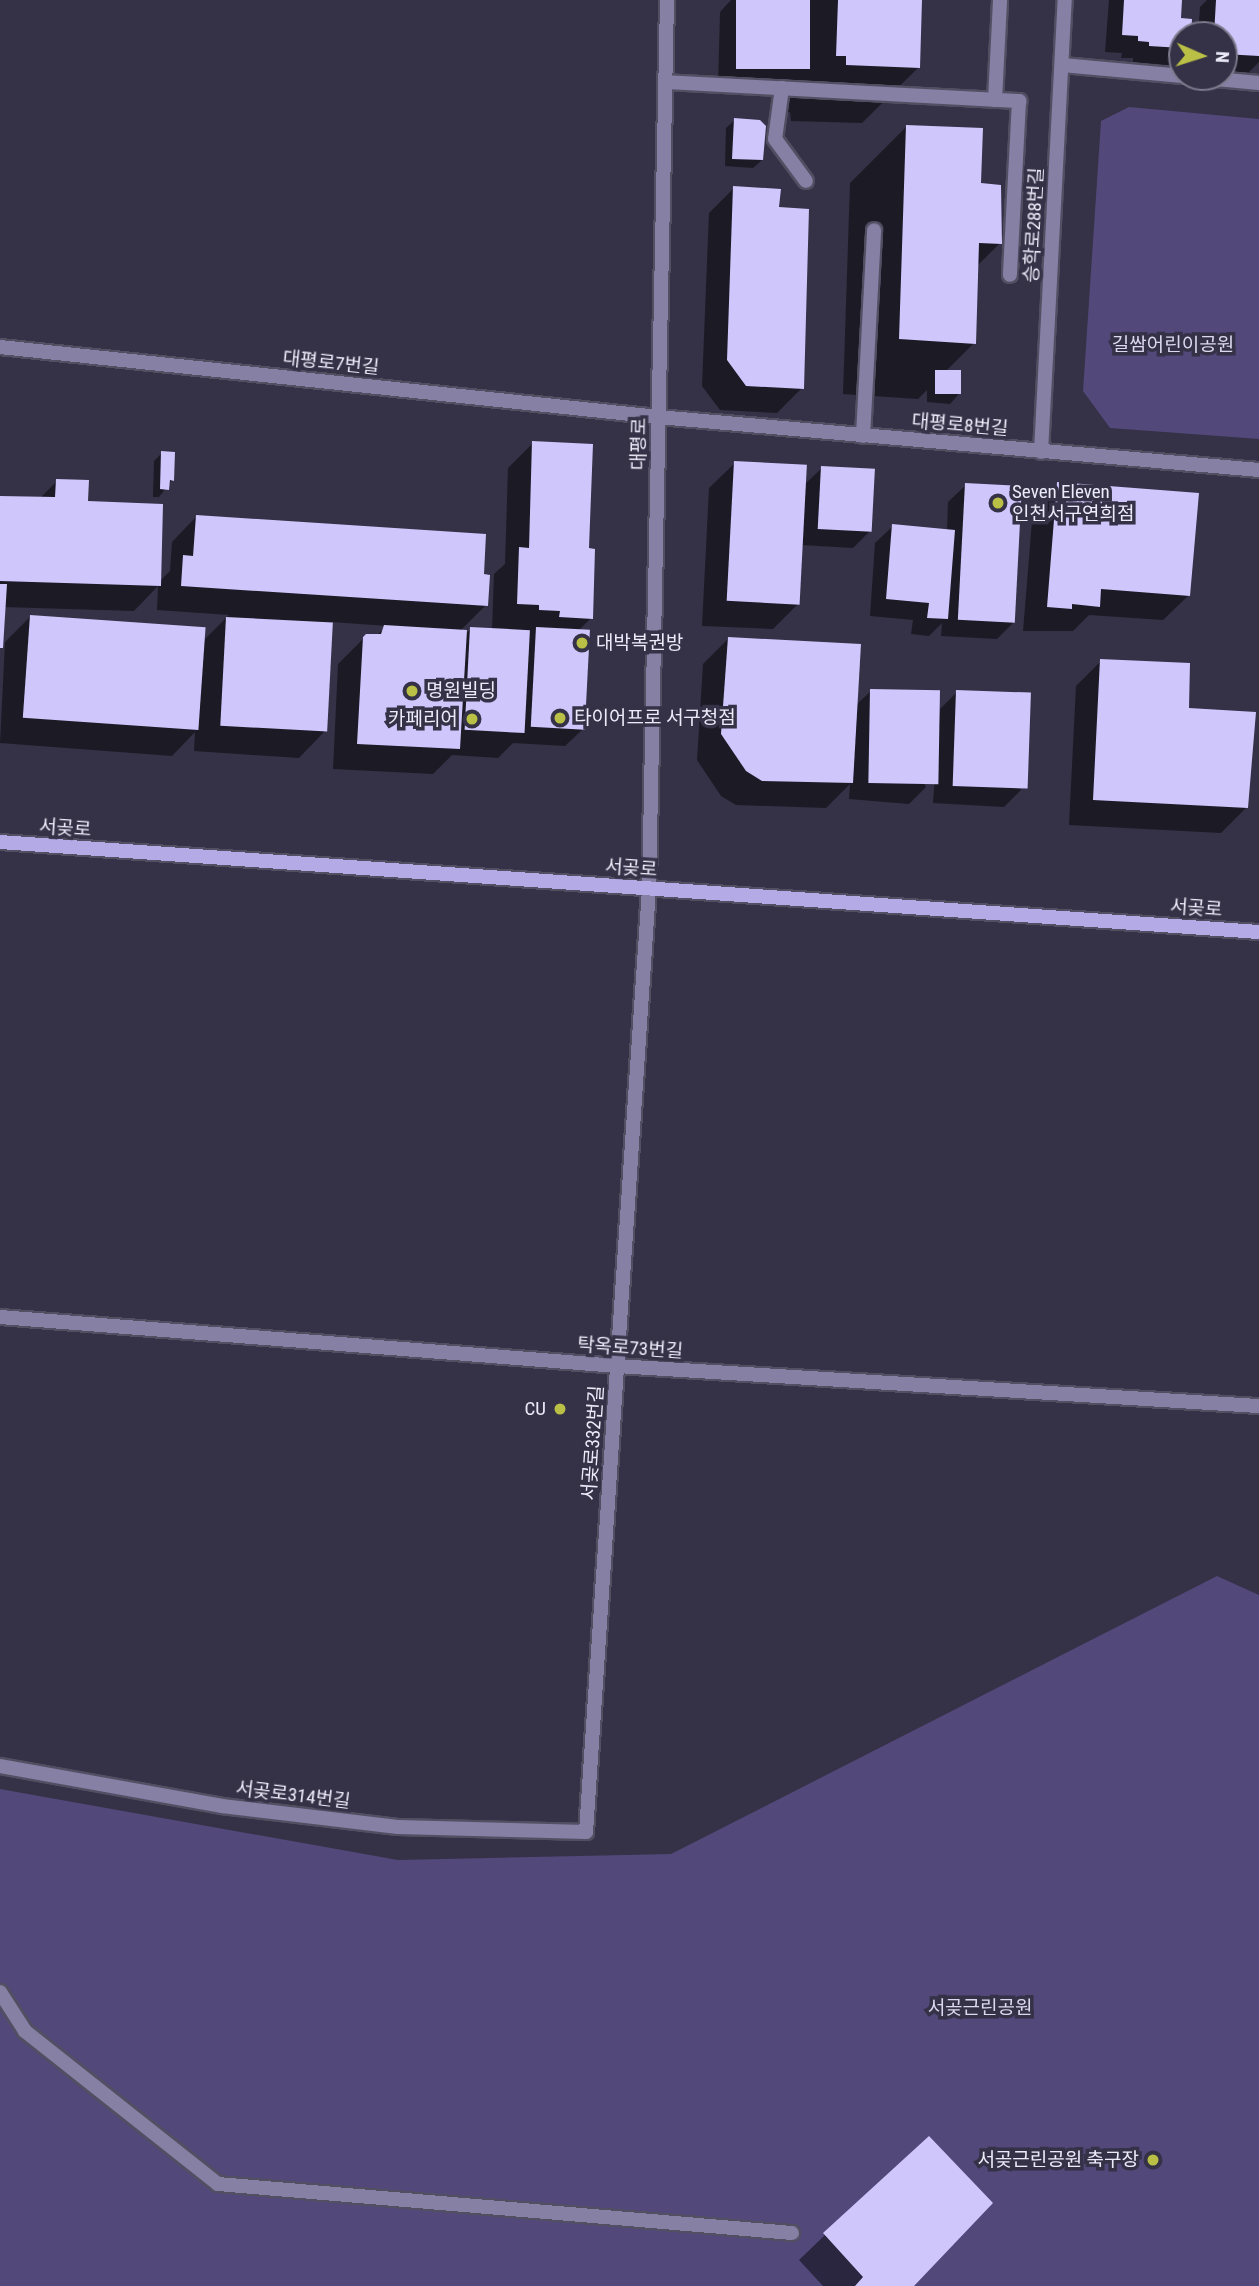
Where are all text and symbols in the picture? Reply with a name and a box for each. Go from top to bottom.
north arrow [1168,21,1238,91]
text: N [1211,51,1234,63]
street label: 승학로288번길 [1020,167,1048,283]
park label: 길쌈어린이공원 [1112,334,1234,356]
street label: 대평로7번길 [282,347,380,379]
street label: 대평로8번길 [911,409,1009,441]
street label: 대평로 [627,418,651,470]
place label: Seven Eleven 인천서구연희점 [1012,481,1134,525]
marker: Seven Eleven 인천서구연희점 [990,495,1006,511]
place label: 대박복권방 [596,632,683,654]
marker: 대박복권방 [574,635,590,651]
place label: 명원빌딩 [426,680,496,702]
marker: 명원빌딩 [404,683,420,699]
place label: 타이어프로 서구청점 [574,707,736,729]
place label: 카페리어 [388,708,458,730]
marker: 타이어프로 서구청점 [552,710,568,726]
marker: 카페리어 [464,711,480,727]
street label: 서곶로 [38,815,92,841]
street label: 서곶로 [604,855,658,881]
street label: 서곶로 [1169,895,1223,921]
street label: 탁옥로73번길 [576,1333,684,1363]
street label: 서곶로332번길 [578,1385,608,1501]
place label: CU [525,1398,546,1420]
marker: CU [552,1401,568,1417]
street label: 서곶로314번길 [234,1777,352,1813]
park label: 서곶근린공원 [928,1997,1032,2019]
place label: 서곶근린공원 축구장 [977,2149,1139,2171]
marker: 서곶근린공원 축구장 [1145,2152,1161,2168]

